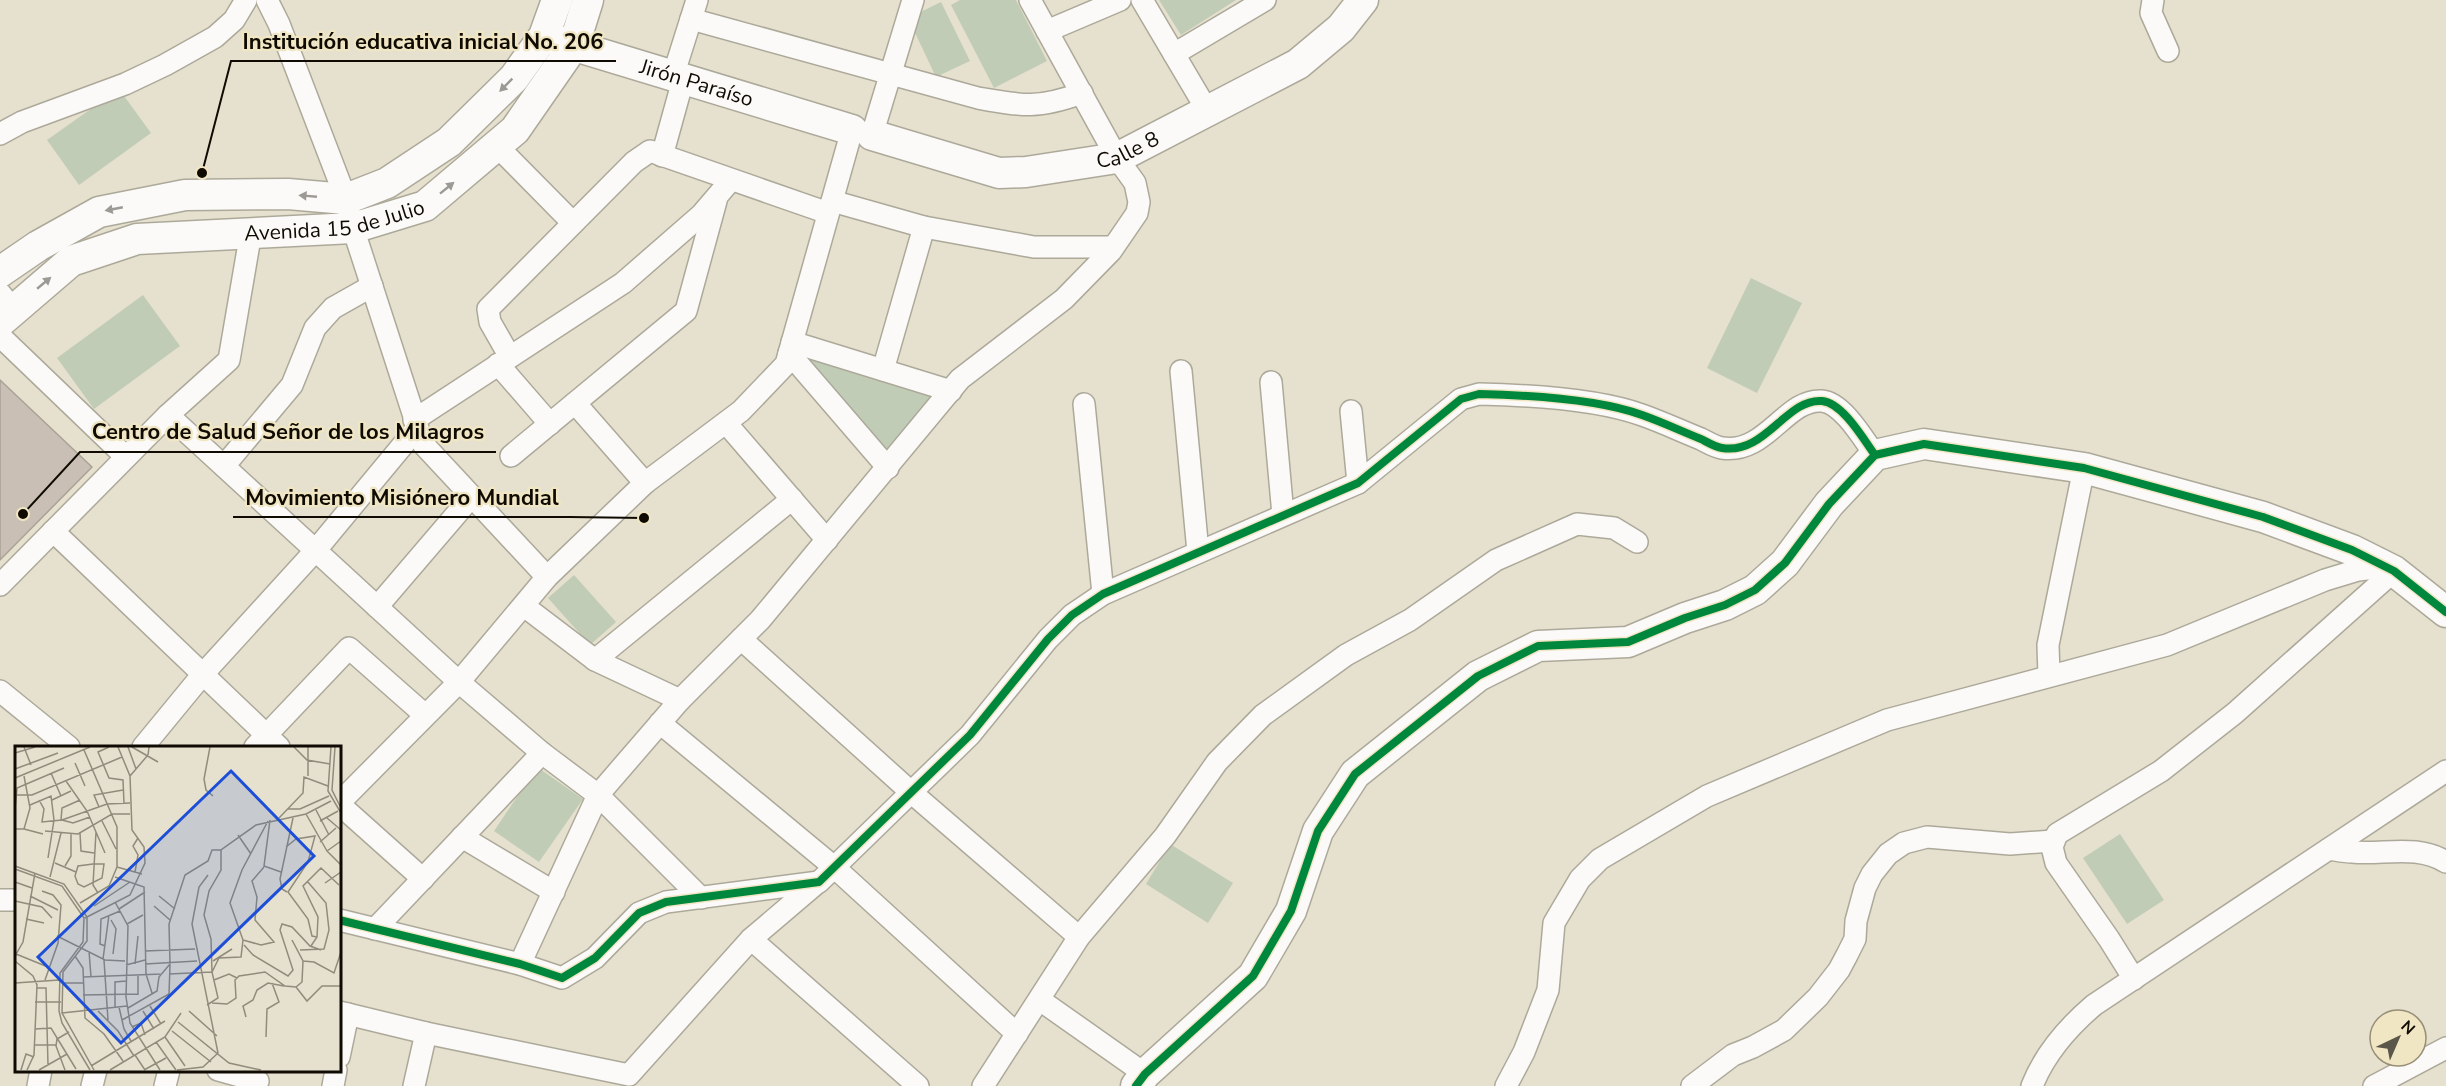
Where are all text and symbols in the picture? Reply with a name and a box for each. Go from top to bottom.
callout: Institución educativa inicial No. 206 [231,21,616,61]
text: Institución educativa inicial No. 206 [243,27,603,57]
street label: Jirón Paraíso [636,52,757,113]
one-way arrow [500,78,514,92]
street label: Calle 8 [1094,125,1164,175]
one-way arrow [439,181,455,194]
one-way arrow [298,191,317,201]
street label: Avenida 15 de Julio [243,193,428,248]
one-way arrow [105,205,124,214]
one-way arrow [36,278,51,290]
callout: Centro de Salud Señor de los Milagros [80,412,496,452]
text: Centro de Salud Señor de los Milagros [92,417,484,447]
callout: Movimiento Misiónero Mundial [233,477,570,517]
text: Movimiento Misiónero Mundial [245,483,559,513]
inset map [15,746,340,1071]
north arrow [2368,1008,2428,1068]
text: N [2396,1016,2420,1040]

